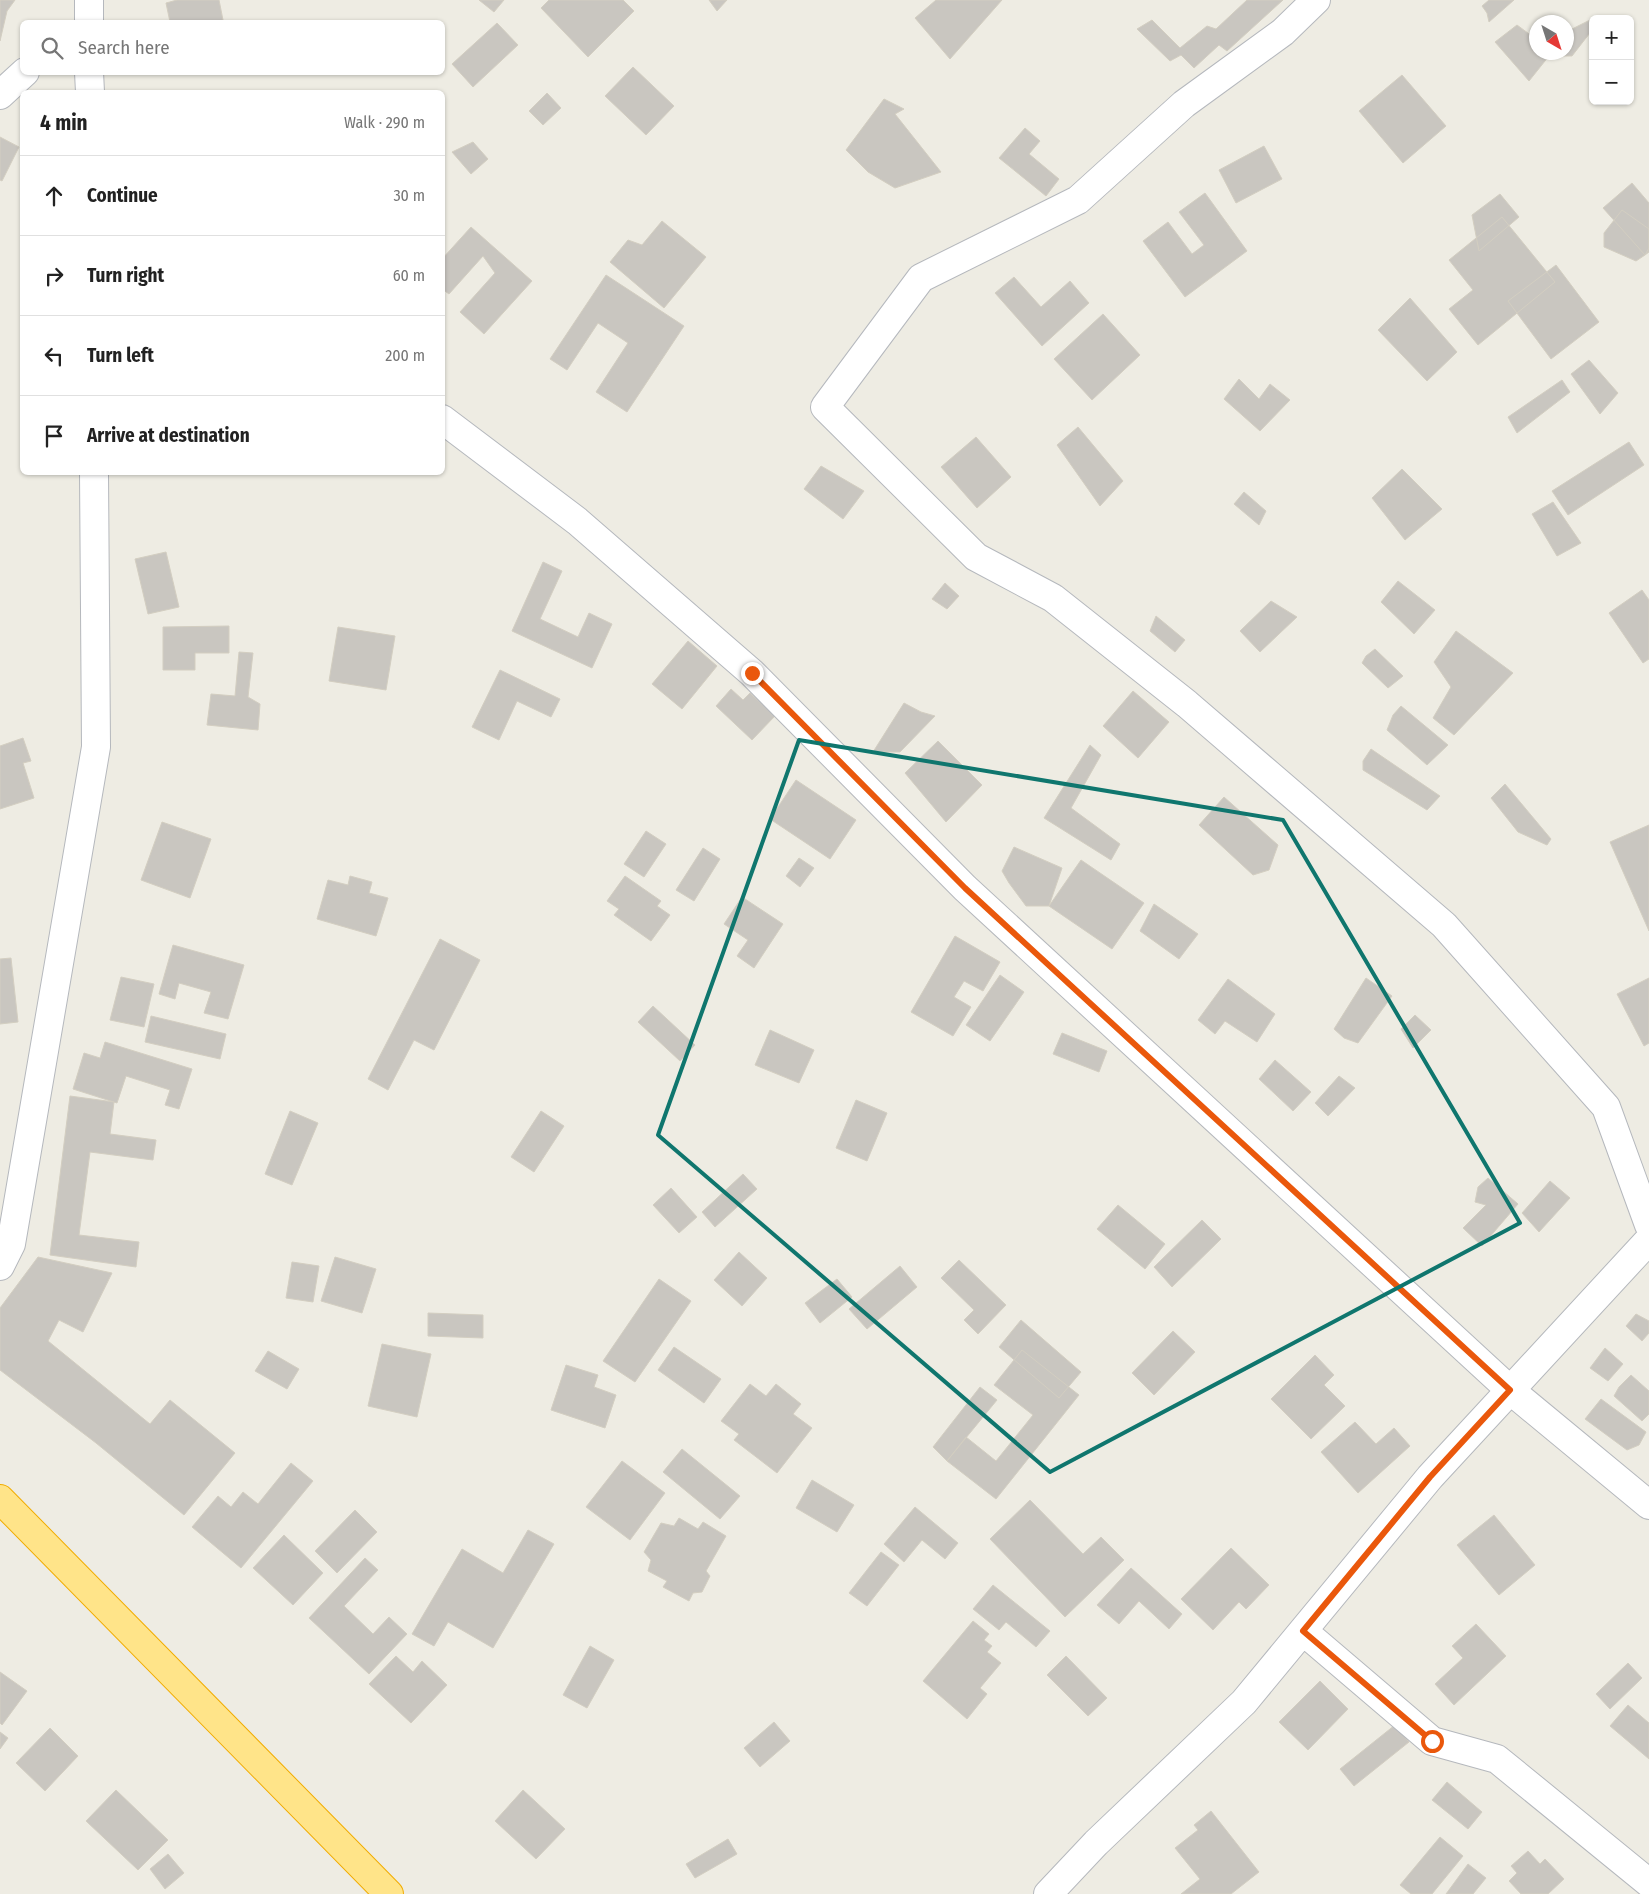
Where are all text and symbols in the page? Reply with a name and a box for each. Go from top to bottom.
north arrow [1529,15,1574,60]
map controls [1589,15,1634,105]
button: + [1589,15,1634,60]
search box [20,20,445,75]
icon: search [38,34,66,62]
text: Search here [78,36,170,59]
button: − [1589,60,1634,105]
text: 4 min [40,110,88,136]
text: Walk · 290 m [344,113,425,132]
icon: ahead [40,182,68,210]
text: Continue [87,184,158,207]
text: 30 m [393,186,425,205]
icon: right [40,262,68,290]
text: Turn right [87,264,164,287]
text: 60 m [393,266,425,285]
icon: left [40,342,68,370]
text: Turn left [87,344,154,367]
text: 200 m [385,346,425,365]
icon: arrive [40,422,68,450]
text: Arrive at destination [87,424,250,447]
route end [741,662,764,685]
route start [1421,1730,1444,1753]

